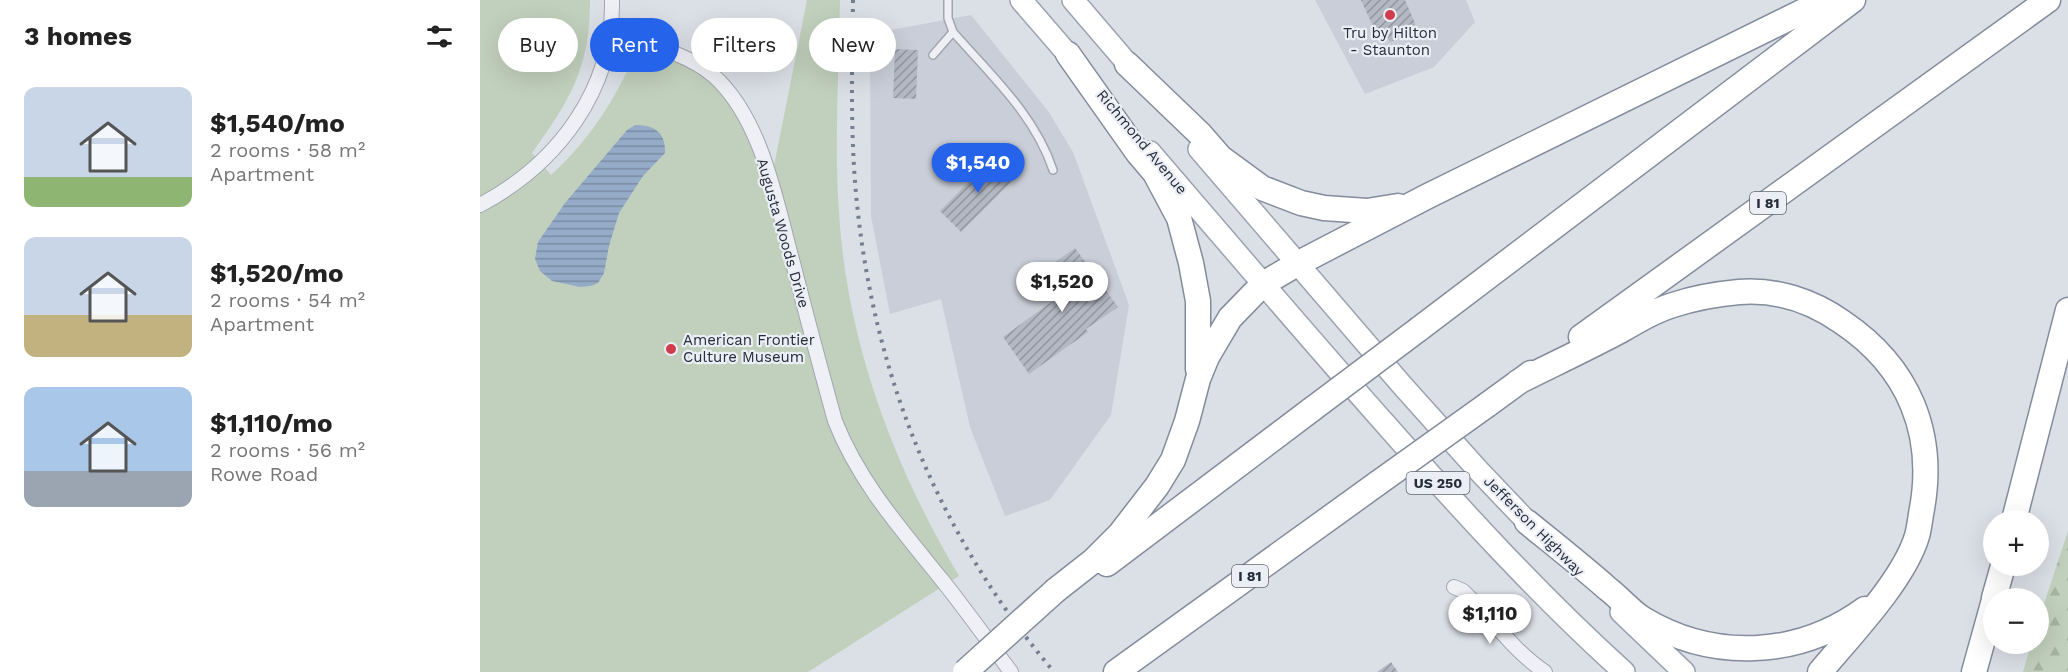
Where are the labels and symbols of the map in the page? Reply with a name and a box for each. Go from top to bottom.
marker: Tru by Hilton - Staunton [1383,8,1397,22]
place label: Tru by Hilton - Staunton [1343,24,1437,59]
street label: Richmond Avenue [1093,86,1191,198]
pin: $1,540 [929,143,1027,194]
street label: Augusta Woods Drive [753,156,813,310]
road number: I 81 [1750,192,1786,214]
pin: $1,520 [1013,262,1111,313]
place label: American Frontier Culture Museum [683,331,815,366]
marker: American Frontier Culture Museum [664,342,678,356]
road number: US 250 [1406,472,1470,494]
street label: Jefferson Highway [1480,472,1588,580]
road number: I 81 [1232,565,1268,587]
pin: $1,110 [1441,594,1539,645]

